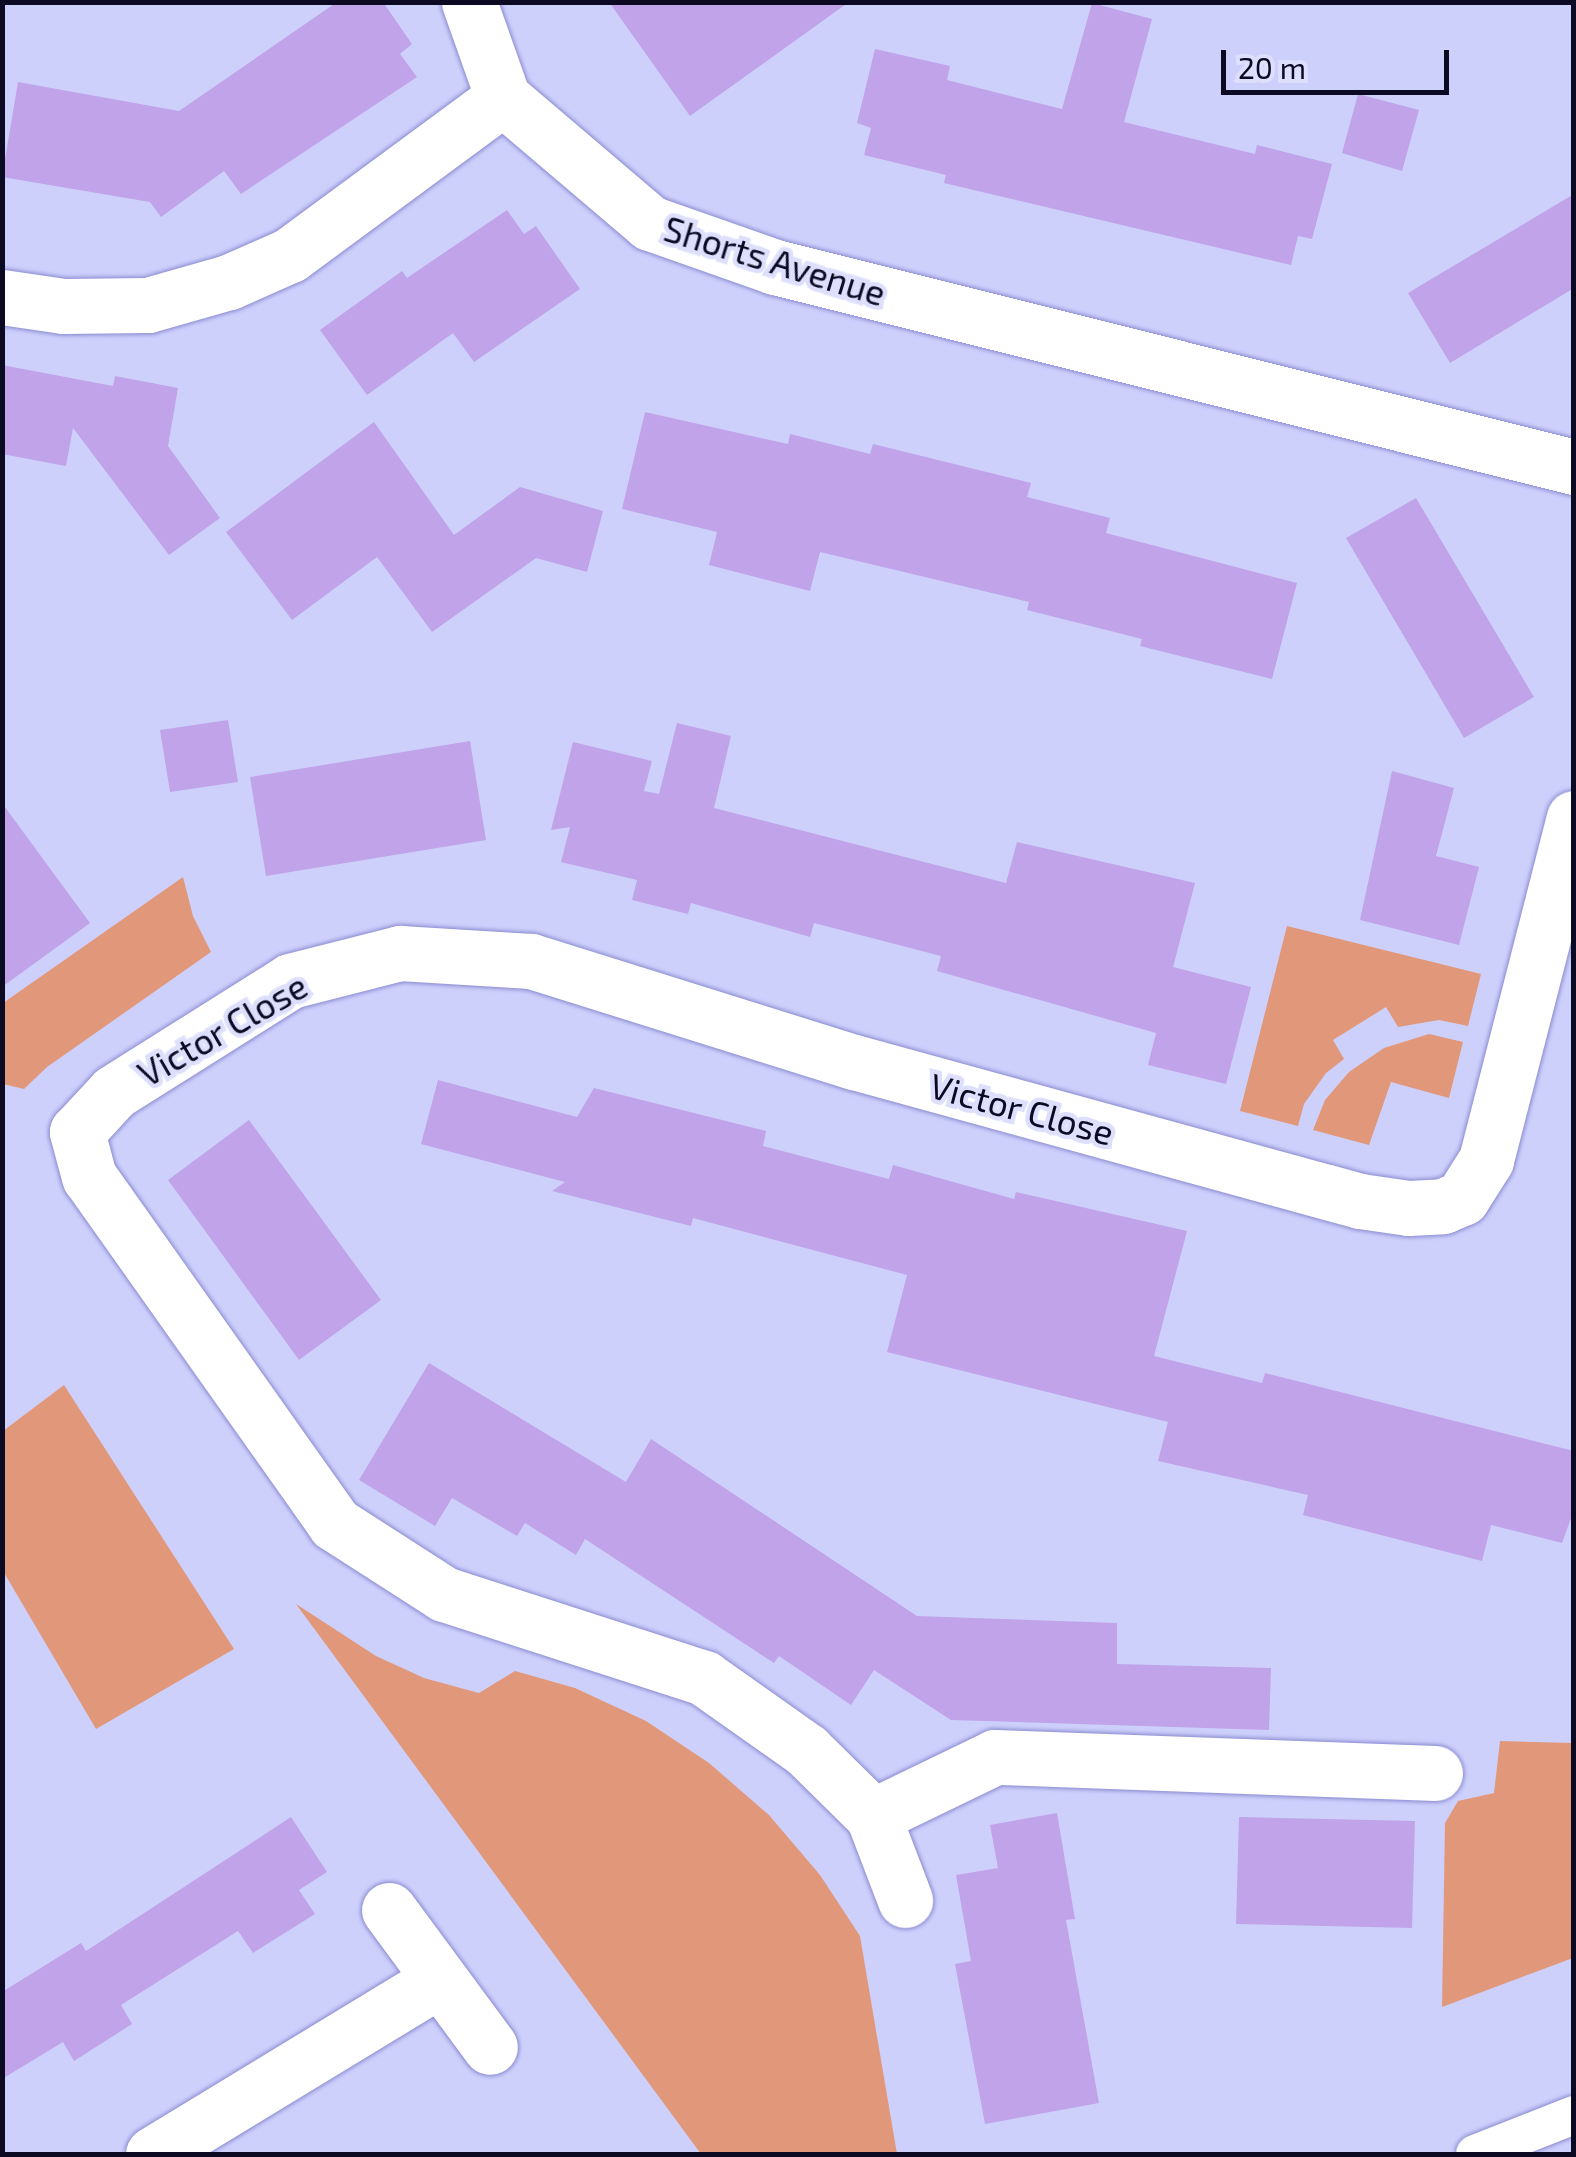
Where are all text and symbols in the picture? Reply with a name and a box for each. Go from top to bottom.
scale bar [1226,30,1454,92]
text: 20 m [1238,49,1306,85]
street label: Shorts Avenue [659,206,891,314]
street label: Victor Close [130,964,314,1094]
street label: Victor Close [925,1063,1119,1153]

